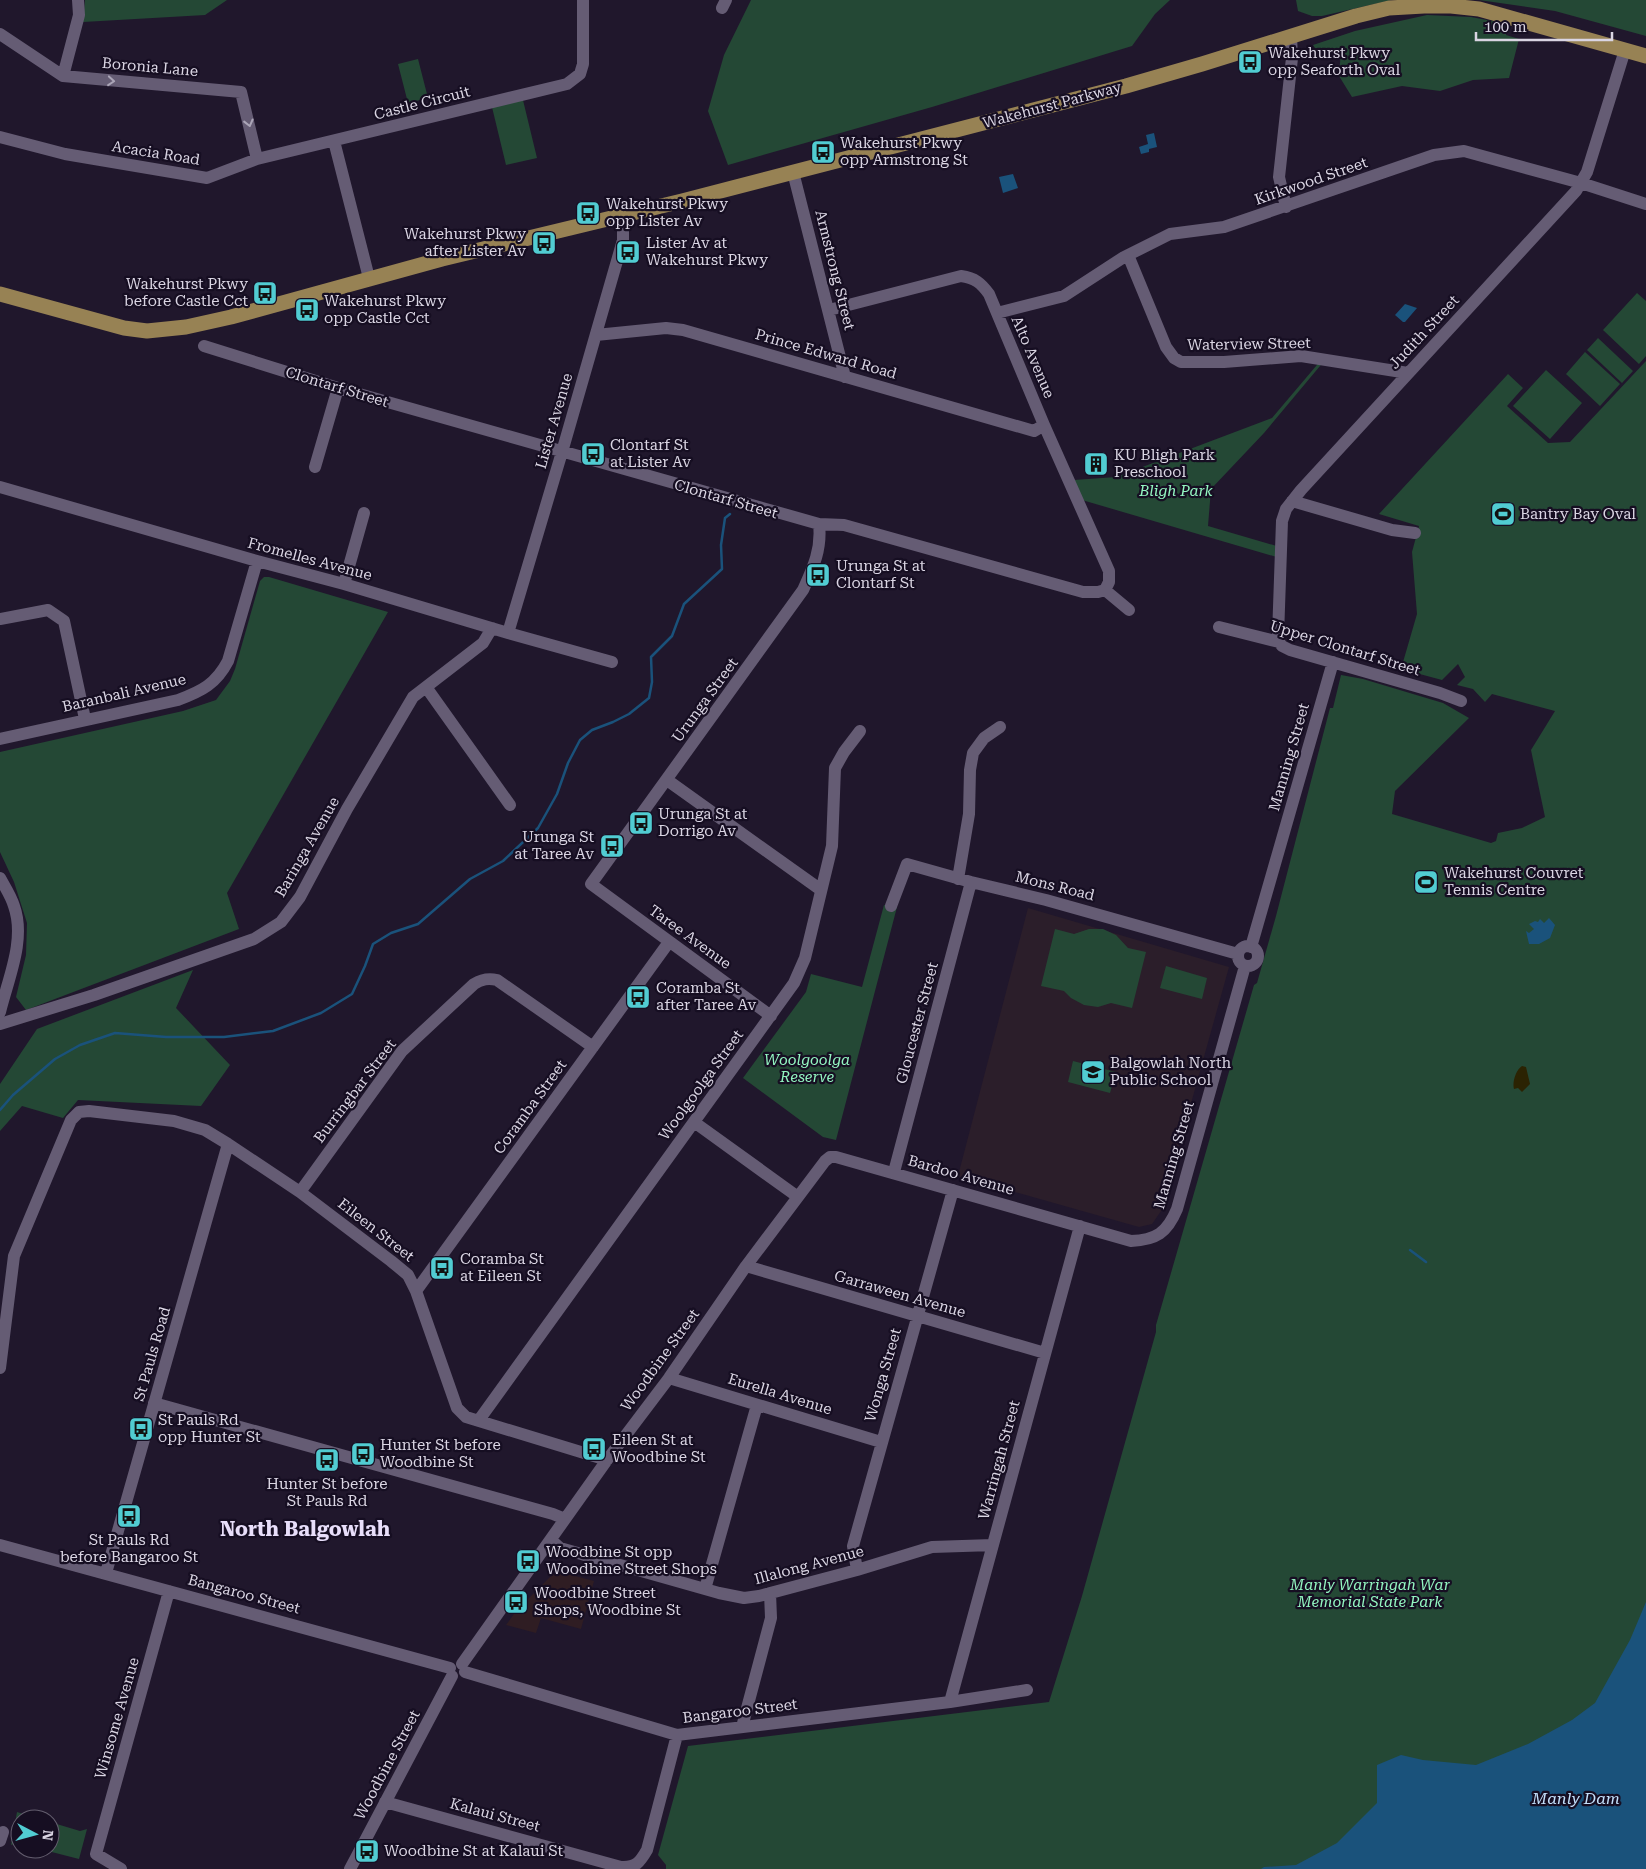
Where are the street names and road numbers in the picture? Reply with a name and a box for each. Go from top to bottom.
street label: Boronia Lane [101,54,199,80]
street label: Wakehurst Parkway [981,78,1124,132]
street label: Castle Circuit [372,82,472,124]
street label: Acacia Road [111,137,202,169]
street label: Kirkwood Street [1252,153,1370,209]
street label: Armstrong Street [811,208,859,332]
street label: Judith Street [1385,291,1463,373]
street label: Alto Avenue [1008,313,1058,401]
street label: Prince Edward Road [753,325,899,383]
street label: Waterview Street [1187,334,1311,354]
street label: Clontarf Street [283,363,391,411]
street label: Lister Avenue [532,371,576,471]
street label: Clontarf Street [672,476,780,522]
street label: Fromelles Avenue [246,534,374,584]
street label: Upper Clontarf Street [1268,617,1423,680]
street label: Urunga Street [668,654,742,746]
street label: Baranbali Avenue [60,670,188,716]
street label: Manning Street [1265,701,1313,813]
street label: Baringa Avenue [271,794,343,900]
street label: Mons Road [1014,867,1097,905]
street label: Taree Avenue [645,901,735,973]
street label: Gloucester Street [892,960,942,1086]
street label: Woolgoolga Street [655,1026,747,1144]
street label: Burringbar Street [310,1035,400,1146]
street label: Coramba Street [490,1056,570,1158]
street label: Manning Street [1150,1099,1198,1211]
street label: Bardoo Avenue [906,1151,1016,1199]
street label: Eileen Street [334,1195,418,1266]
street label: Garraween Avenue [832,1267,968,1321]
street label: St Pauls Road [130,1304,174,1403]
street label: Woodbine Street [617,1305,703,1415]
street label: Wonga Street [861,1326,905,1424]
street label: Eurella Avenue [726,1370,834,1418]
street label: Warringah Street [974,1398,1024,1521]
street label: Illalong Avenue [752,1542,866,1588]
street label: Bangaroo Street [186,1570,302,1618]
street label: Winsome Avenue [91,1655,143,1781]
street label: Bangaroo Street [682,1695,799,1727]
street label: Woodbine Street [350,1707,424,1823]
street label: Kalaui Street [448,1794,542,1836]

